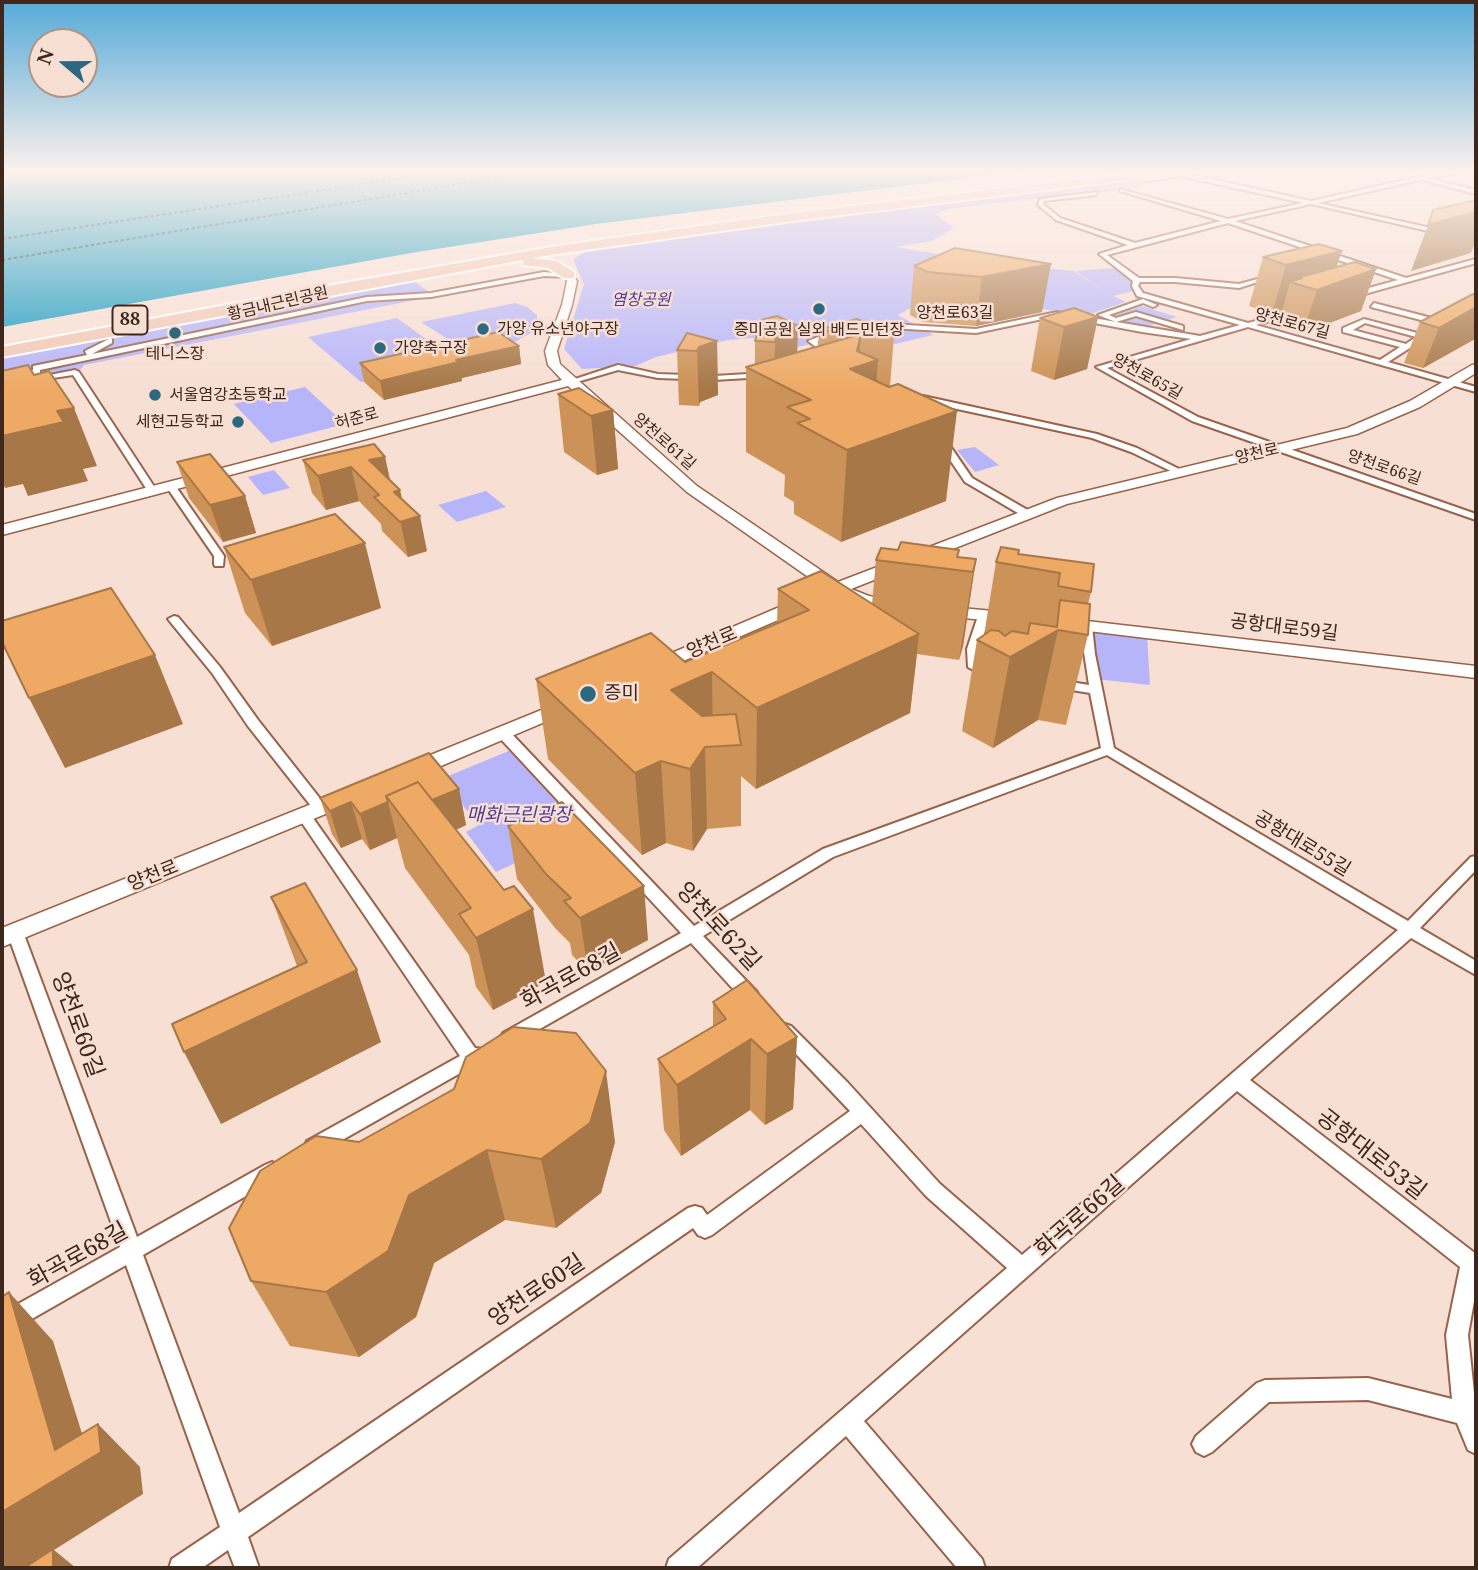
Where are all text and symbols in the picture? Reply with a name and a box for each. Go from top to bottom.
north arrow [28,28,98,98]
text: N [30,45,60,68]
street label: 황금내근린공원 [226,283,330,325]
park label: 염창공원 [612,290,670,310]
marker: 증미공원 실외 배드민턴장 [811,301,827,317]
street label: 양천로63길 [917,303,993,323]
street label: 양천로67길 [1252,305,1332,343]
road number: 88 [113,306,148,334]
place label: 가양 유소년야구장 [497,319,619,339]
place label: 증미공원 실외 배드민턴장 [734,320,904,340]
marker: 가양 유소년야구장 [475,321,491,337]
marker: 테니스장 [167,325,183,341]
place label: 가양축구장 [394,338,468,358]
marker: 가양축구장 [372,340,388,356]
place label: 테니스장 [146,344,204,364]
street label: 양천로65길 [1109,350,1185,404]
place label: 서울염강초등학교 [169,385,287,405]
marker: 서울염강초등학교 [147,387,163,403]
street label: 허준로 [333,404,381,434]
street label: 양천로61길 [629,410,699,474]
place label: 세현고등학교 [136,412,224,432]
marker: 세현고등학교 [230,414,246,430]
street label: 양천로 [1233,440,1281,468]
street label: 양천로66길 [1345,446,1423,490]
street label: 공항대로59길 [1229,610,1339,646]
street label: 양천로 [683,622,741,664]
place label: 증미 [604,683,639,705]
marker: 증미 [578,684,598,704]
park label: 매화근린광장 [467,805,571,827]
street label: 공항대로55길 [1250,806,1354,882]
street label: 양천로 [124,856,182,896]
street label: 양천로62길 [670,877,766,977]
street label: 화곡로68길 [516,938,626,1016]
street label: 양천로60길 [45,968,109,1082]
street label: 공항대로53길 [1311,1104,1431,1206]
street label: 화곡로66길 [1029,1170,1131,1264]
street label: 화곡로68길 [23,1217,133,1295]
street label: 양천로60길 [484,1249,590,1333]

